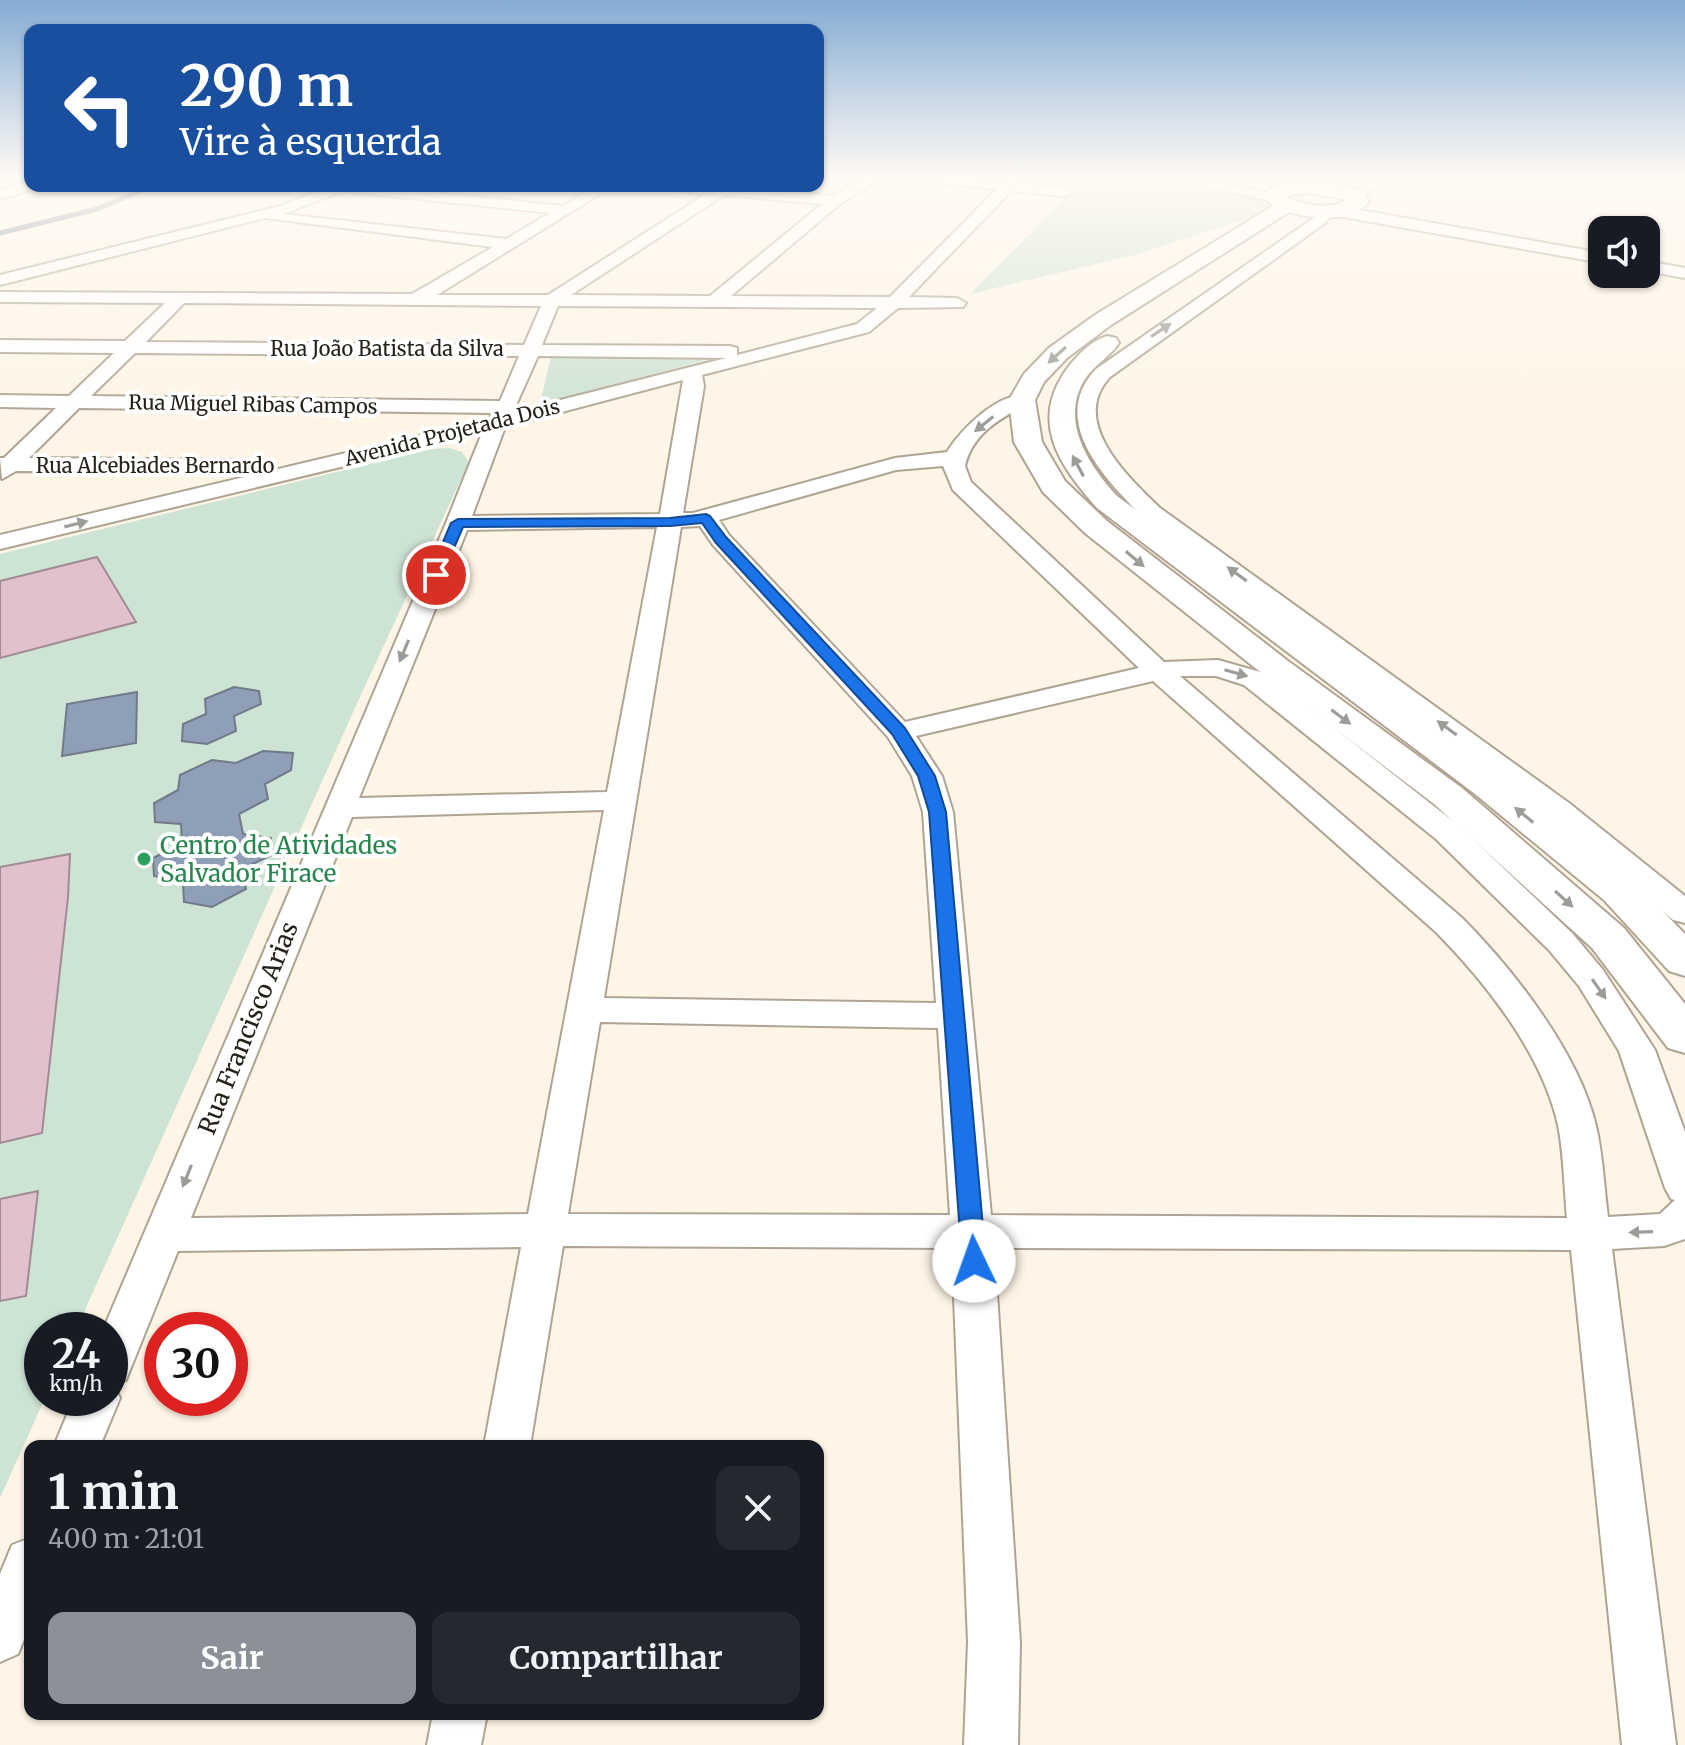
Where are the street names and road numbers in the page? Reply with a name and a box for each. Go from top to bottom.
street label: Rua João Batista da Silva [270,336,504,361]
street label: Rua Miguel Ribas Campos [128,389,378,419]
street label: Avenida Projetada Dois [341,393,562,471]
street label: Rua Alcebiades Bernardo [36,453,275,478]
street label: Rua Francisco Arias [191,917,305,1139]

